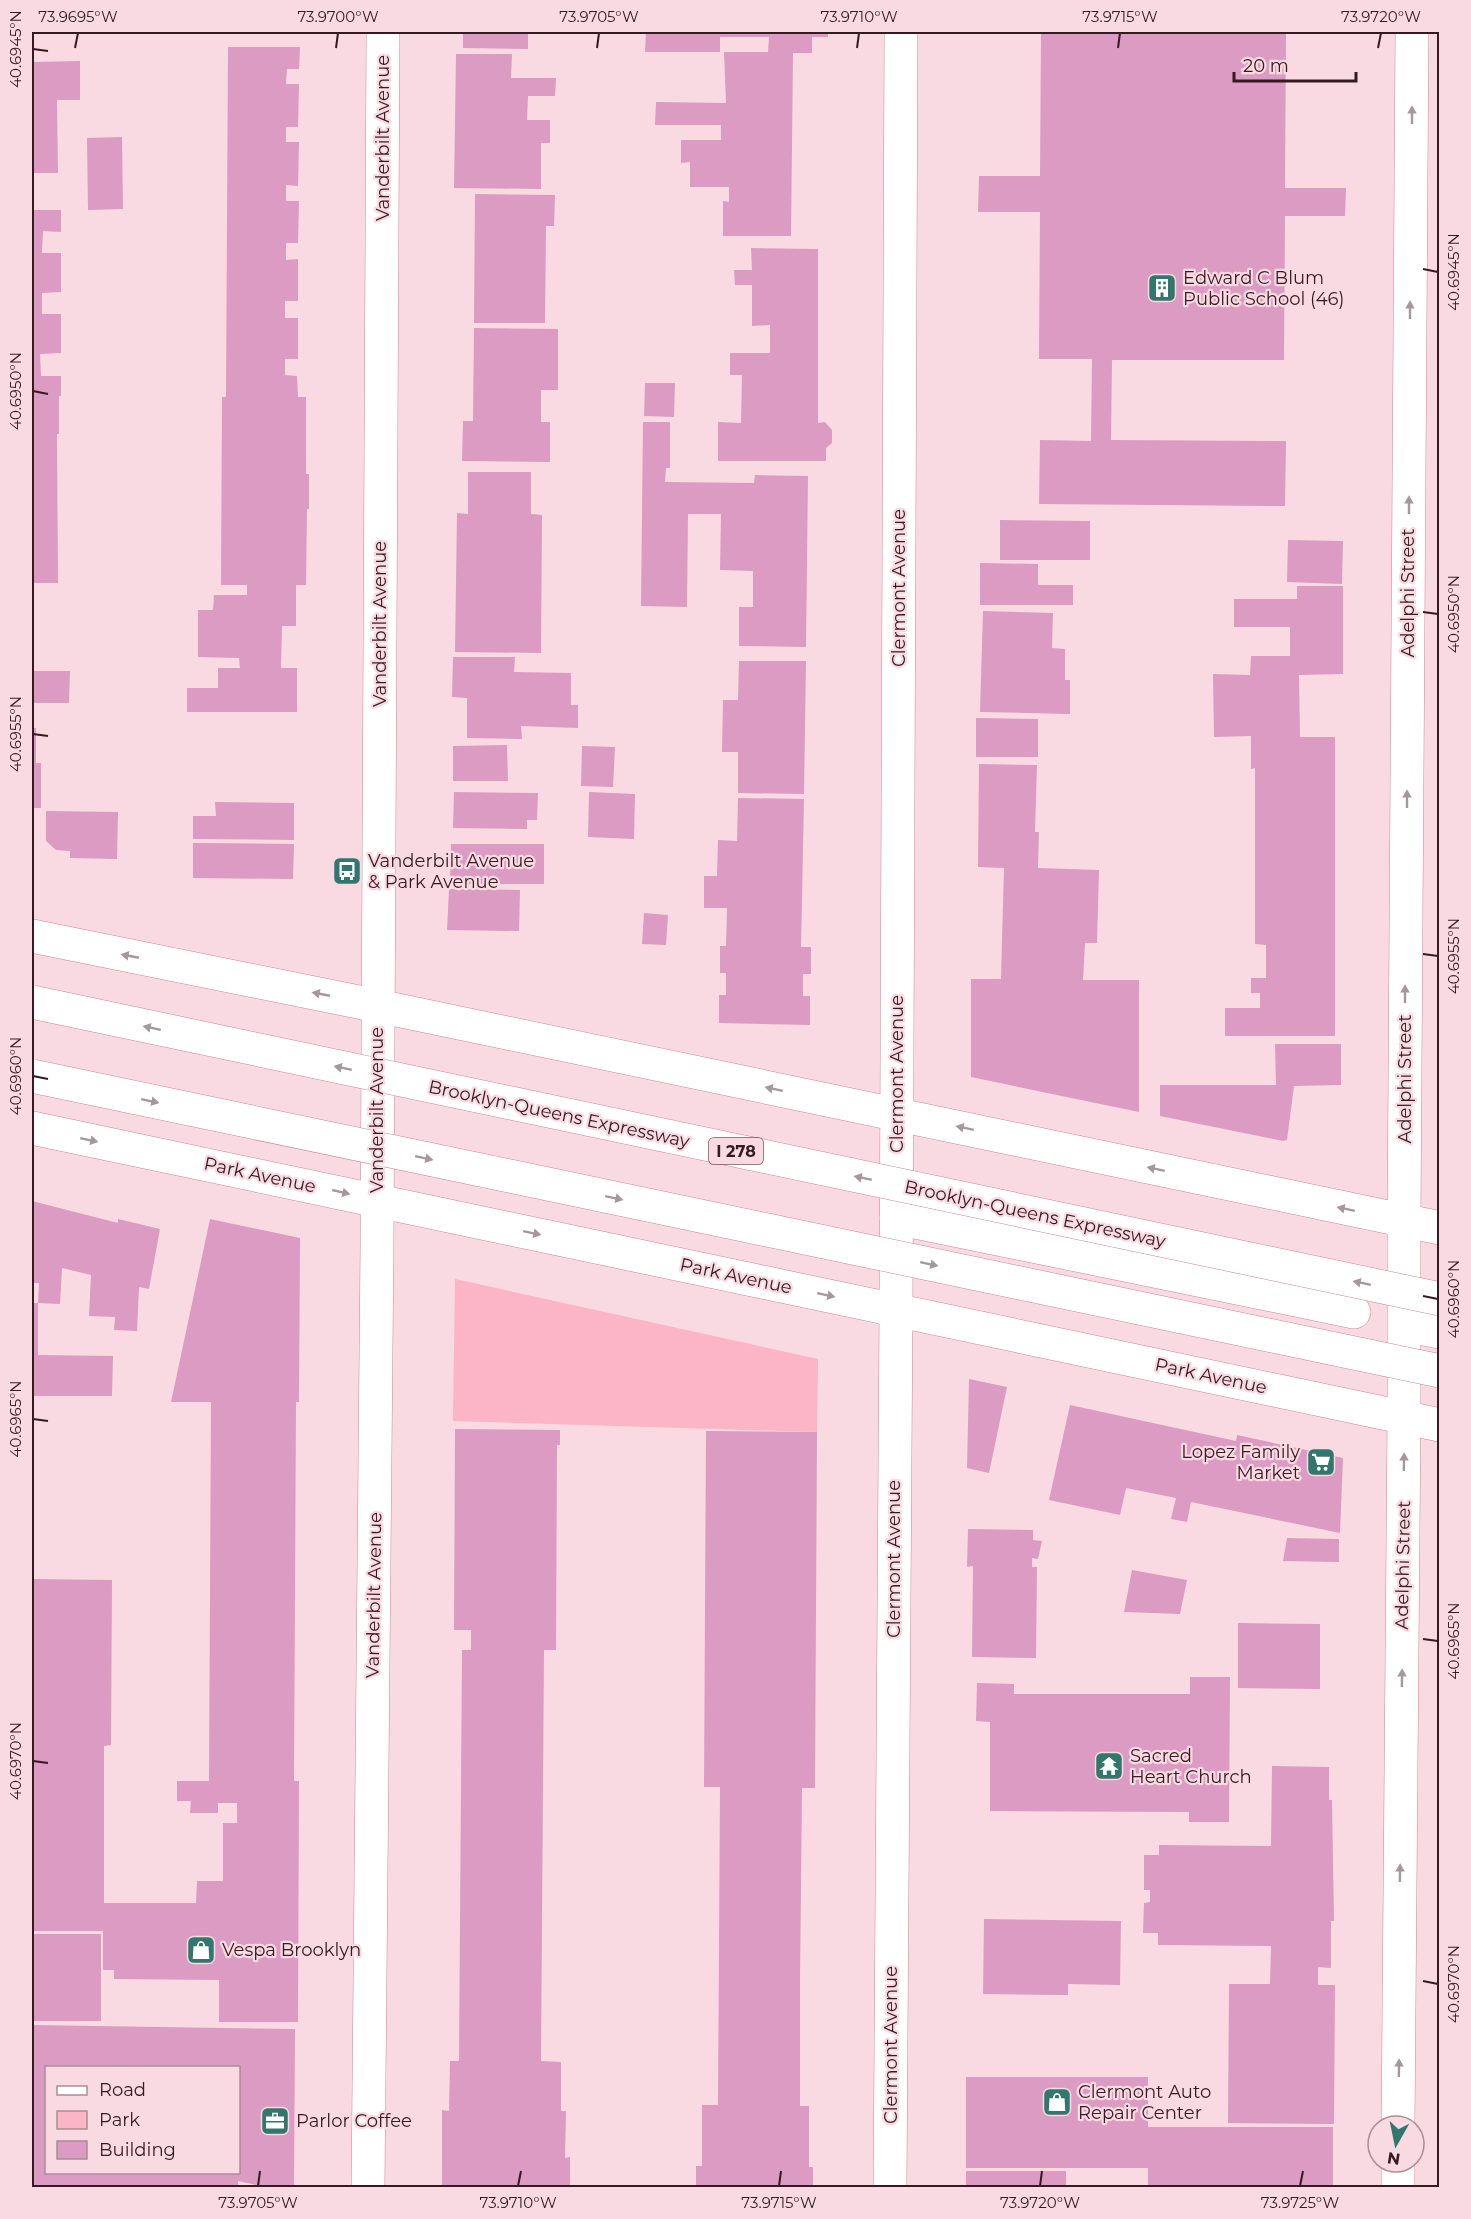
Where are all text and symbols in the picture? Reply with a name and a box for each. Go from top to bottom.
text: 73.9695°W [38,7,118,26]
text: 73.9700°W [297,7,379,26]
text: 73.9705°W [559,7,639,26]
text: 73.9710°W [820,7,898,26]
text: 73.9715°W [1082,7,1158,26]
text: 73.9720°W [1341,7,1421,26]
text: 40.6945°N [6,10,25,88]
scale bar [1234,45,1356,83]
street label: Vanderbilt Avenue [372,55,394,221]
text: 20 m [1243,55,1289,77]
one-way arrow [1407,106,1416,125]
text: 40.6945°N [1444,233,1463,311]
place label: Edward C Blum Public School (46) [1183,267,1344,310]
building icon: Edward C Blum Public School (46) [1146,272,1178,304]
one-way arrow [1405,301,1415,320]
text: 40.6950°N [6,352,25,430]
one-way arrow [1404,496,1414,515]
street label: Clermont Avenue [888,509,910,667]
street label: Adelphi Street [1397,528,1419,658]
street label: Vanderbilt Avenue [369,541,391,707]
text: 40.6950°N [1444,575,1463,653]
text: 40.6955°N [6,696,25,772]
one-way arrow [1402,790,1412,809]
place label: Vanderbilt Avenue & Park Avenue [368,850,534,893]
bus stop icon: Vanderbilt Avenue & Park Avenue [331,855,363,887]
text: 40.6955°N [1444,918,1463,994]
one-way arrow [120,950,139,960]
one-way arrow [1401,985,1410,1004]
one-way arrow [311,989,330,998]
street label: Clermont Avenue [886,995,908,1153]
street label: Adelphi Street [1394,1014,1416,1144]
one-way arrow [143,1023,162,1032]
street label: Vanderbilt Avenue [366,1027,388,1193]
text: 40.6960°N [6,1037,25,1115]
one-way arrow [333,1063,352,1072]
street label: Brooklyn-Queens Expressway [426,1076,692,1153]
one-way arrow [765,1083,783,1093]
one-way arrow [141,1097,160,1106]
one-way arrow [956,1123,974,1133]
one-way arrow [80,1136,99,1145]
road number: I 278 [709,1138,763,1164]
street label: Park Avenue [202,1152,318,1198]
one-way arrow [414,1154,433,1164]
one-way arrow [1146,1164,1165,1173]
one-way arrow [853,1173,872,1182]
street label: Brooklyn-Queens Expressway [902,1176,1168,1253]
one-way arrow [332,1188,351,1198]
one-way arrow [605,1194,624,1203]
one-way arrow [1337,1204,1356,1213]
one-way arrow [523,1229,542,1238]
street label: Park Avenue [678,1253,794,1299]
one-way arrow [919,1260,938,1269]
text: 40.6960°N [1444,1260,1463,1338]
one-way arrow [1352,1278,1371,1287]
one-way arrow [816,1291,835,1300]
street label: Park Avenue [1153,1353,1269,1399]
text: 40.6965°N [6,1381,25,1457]
place label: Lopez Family Market [1181,1441,1300,1484]
supermarket icon: Lopez Family Market [1305,1446,1337,1478]
one-way arrow [1399,1452,1409,1471]
street label: Clermont Avenue [883,1480,905,1638]
street label: Adelphi Street [1391,1500,1415,1630]
street label: Vanderbilt Avenue [362,1512,386,1678]
text: 40.6965°N [1444,1603,1463,1679]
one-way arrow [1397,1668,1407,1687]
text: 40.6970°N [6,1722,25,1800]
place label: Sacred Heart Church [1130,1745,1252,1788]
temple icon: Sacred Heart Church [1093,1750,1125,1782]
one-way arrow [1395,1863,1405,1882]
shop icon: Vespa Brooklyn [185,1934,217,1966]
place label: Vespa Brooklyn [222,1939,361,1961]
text: 40.6970°N [1444,1945,1463,2023]
street label: Clermont Avenue [880,1966,902,2124]
one-way arrow [1394,2058,1404,2077]
legend [45,2066,240,2174]
text: Road [99,2079,146,2101]
place label: Clermont Auto Repair Center [1078,2081,1211,2124]
shop icon: Clermont Auto Repair Center [1041,2086,1073,2118]
office icon: Parlor Coffee [259,2105,291,2137]
text: Park [99,2109,140,2131]
place label: Parlor Coffee [296,2110,412,2132]
north arrow [1366,2114,1426,2174]
text: Building [99,2139,176,2161]
text: N [1386,2148,1402,2169]
text: 73.9705°W [218,2193,298,2212]
text: 73.9710°W [479,2193,557,2212]
text: 73.9715°W [741,2193,817,2212]
text: 73.9720°W [1000,2193,1080,2212]
text: 73.9725°W [1261,2193,1340,2212]

